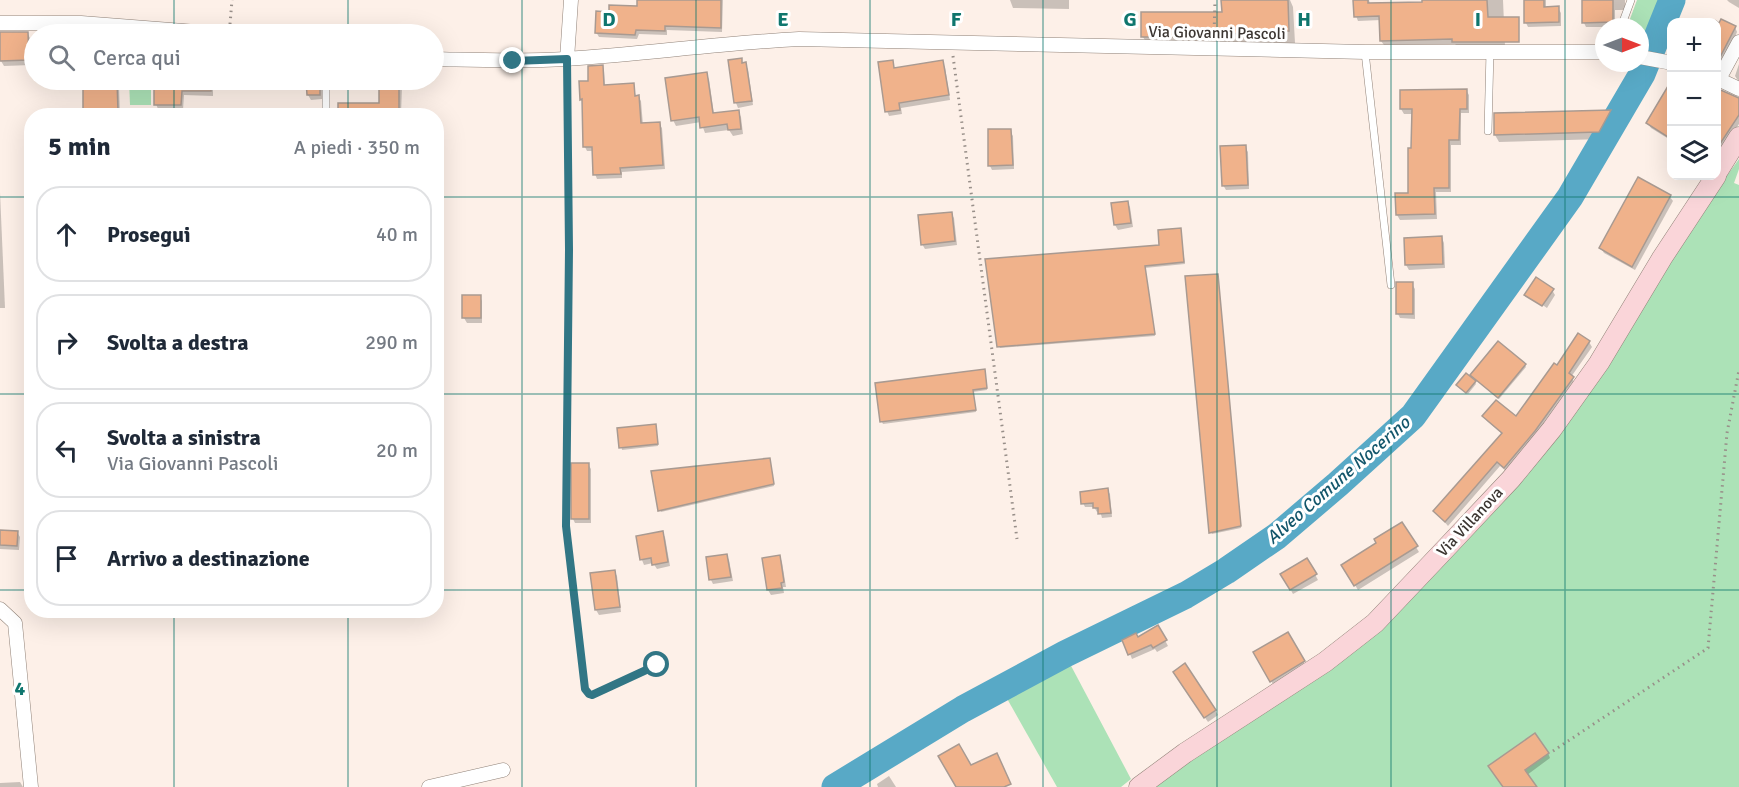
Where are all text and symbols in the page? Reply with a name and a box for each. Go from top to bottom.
text: D [602,7,616,32]
text: E [777,7,789,32]
text: F [951,7,962,32]
text: G [1123,7,1137,32]
text: H [1297,7,1311,32]
text: I [1475,7,1481,32]
north arrow [1595,18,1649,72]
map controls [1667,18,1721,180]
button: + [1667,18,1721,72]
street label: Via Giovanni Pascoli [1148,22,1286,44]
search box [24,24,444,90]
icon: search [45,41,78,74]
text: Cerca qui [93,44,181,71]
route end [499,47,525,73]
button: − [1667,72,1721,126]
button: layers [1667,126,1721,180]
text: 5 min [48,131,111,163]
text: A piedi · 350 m [294,135,420,160]
icon: ahead [50,218,83,251]
text: Prosegui [107,221,191,248]
text: 40 m [376,222,418,247]
icon: right [50,326,83,359]
text: Svolta a destra [107,329,248,356]
text: 290 m [365,330,418,355]
water label: Alveo Comune Nocerino [1262,411,1416,548]
text: Svolta a sinistra [107,424,261,451]
icon: left [50,434,83,467]
text: 20 m [376,438,418,463]
text: Via Giovanni Pascoli [107,451,279,476]
street label: Via Villanova [1433,483,1507,561]
icon: arrive [50,542,83,575]
text: Arrivo a destinazione [107,545,310,572]
route start [643,651,669,677]
text: 4 [15,676,26,701]

